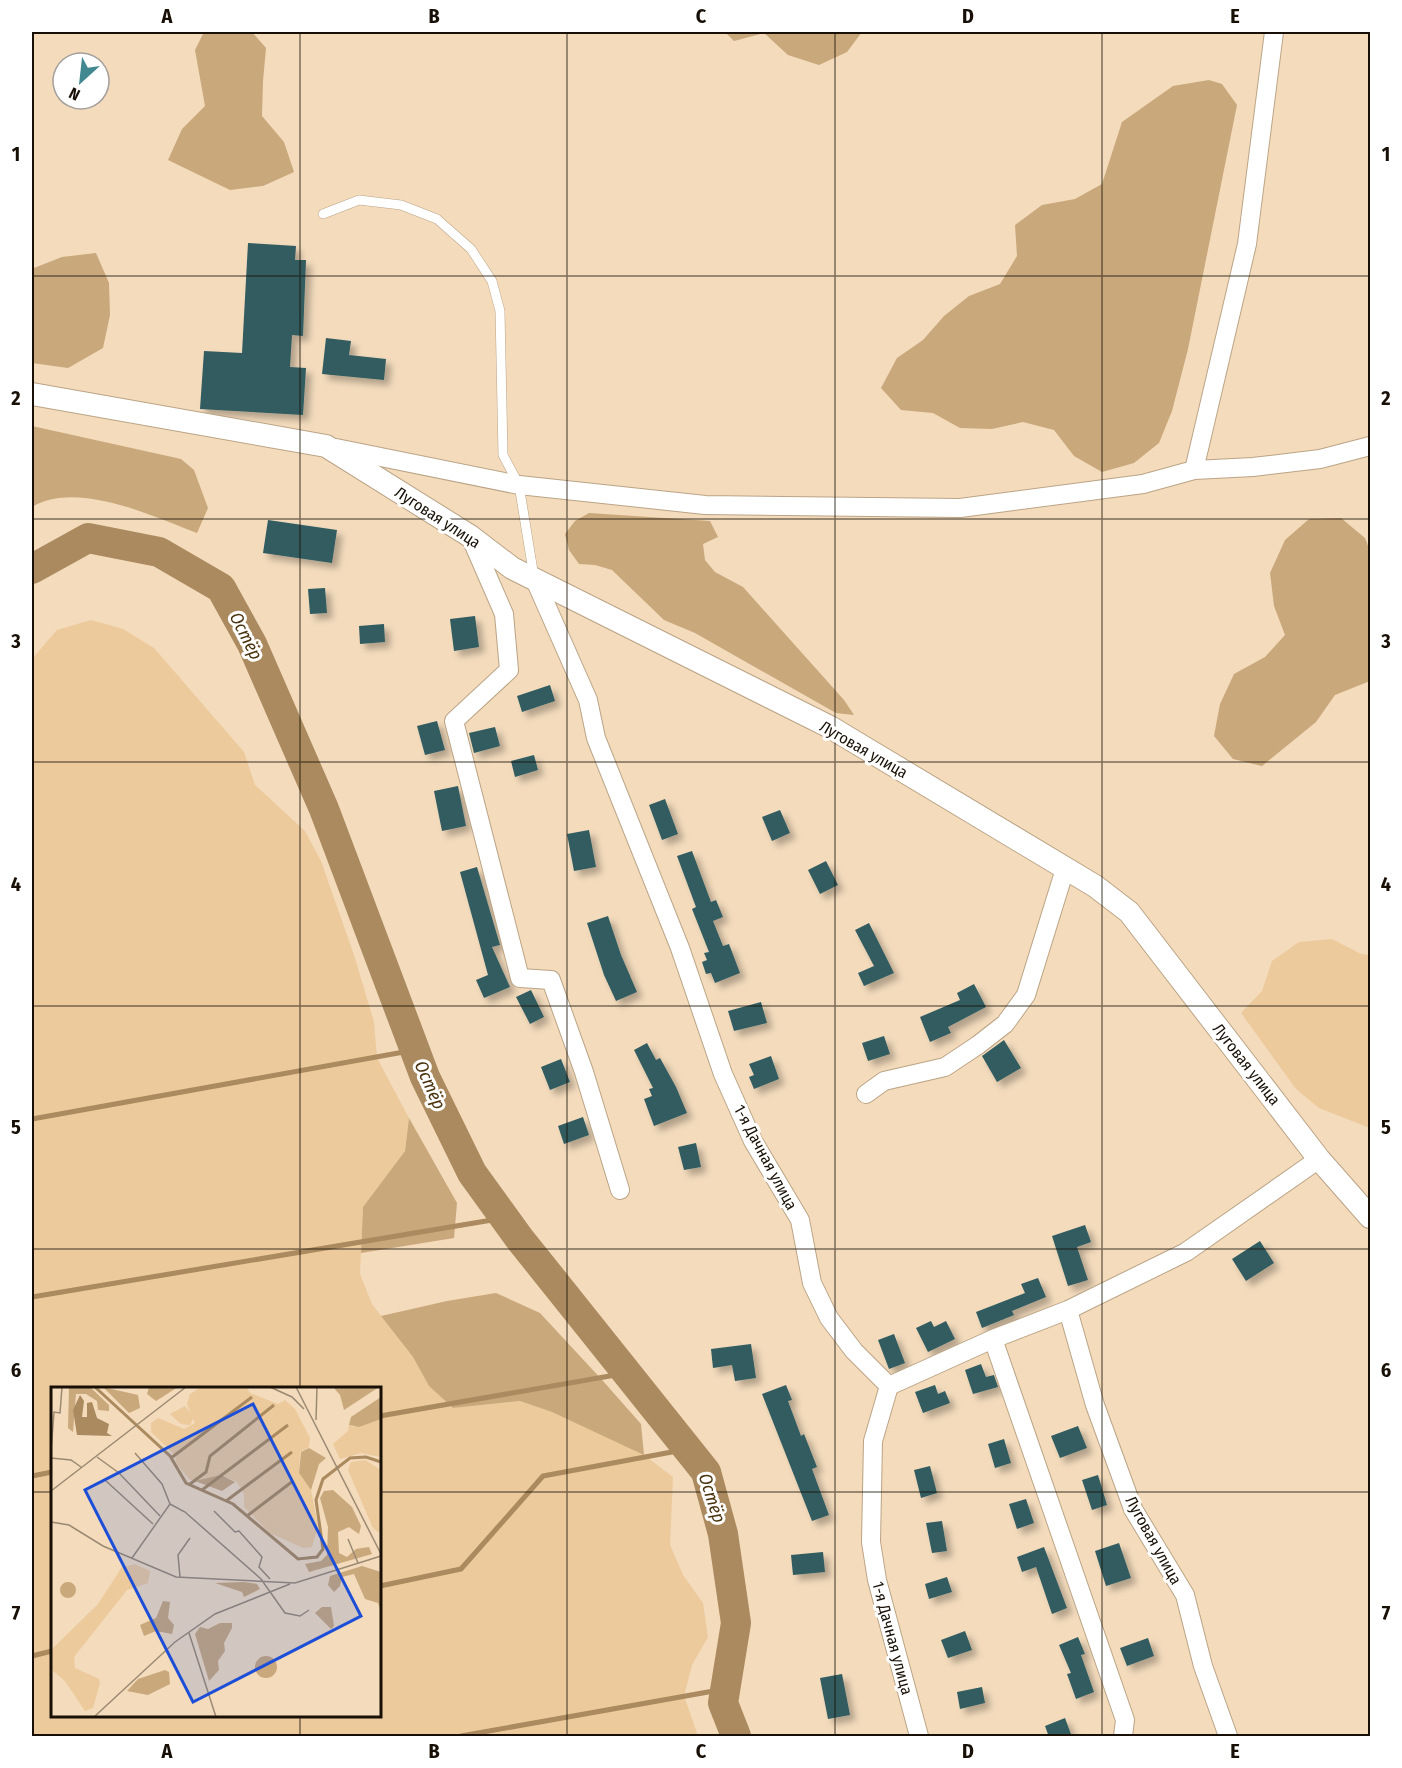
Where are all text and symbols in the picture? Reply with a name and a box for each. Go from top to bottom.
text: A [161,4,174,28]
text: B [428,4,440,28]
text: C [696,4,707,28]
text: D [962,4,974,28]
text: E [1230,4,1240,28]
north arrow [51,51,111,111]
text: N [66,83,83,105]
text: 1 [12,142,20,166]
text: 1 [1382,142,1390,166]
text: 2 [10,386,21,410]
text: 2 [1380,386,1391,410]
street label: Луговая улица [391,483,484,552]
water label: Остёр [225,608,267,664]
text: 3 [10,629,21,653]
text: 3 [1380,629,1391,653]
street label: Луговая улица [816,717,911,782]
text: 4 [11,872,21,896]
text: 4 [1381,872,1391,896]
street label: Луговая улица [1209,1020,1284,1109]
water label: Остёр [410,1057,450,1113]
street label: 1-я Дачная улица [730,1101,801,1213]
text: 5 [11,1115,21,1139]
text: 5 [1381,1115,1391,1139]
text: 6 [11,1358,21,1382]
text: 6 [1381,1358,1391,1382]
inset map [51,1387,381,1717]
water label: Остёр [694,1470,730,1526]
street label: Луговая улица [1121,1493,1186,1588]
street label: 1-я Дачная улица [868,1579,917,1697]
text: 7 [12,1601,21,1625]
text: 7 [1382,1601,1391,1625]
text: A [161,1739,174,1763]
text: B [428,1739,440,1763]
text: C [696,1739,707,1763]
text: D [962,1739,974,1763]
text: E [1230,1739,1240,1763]

